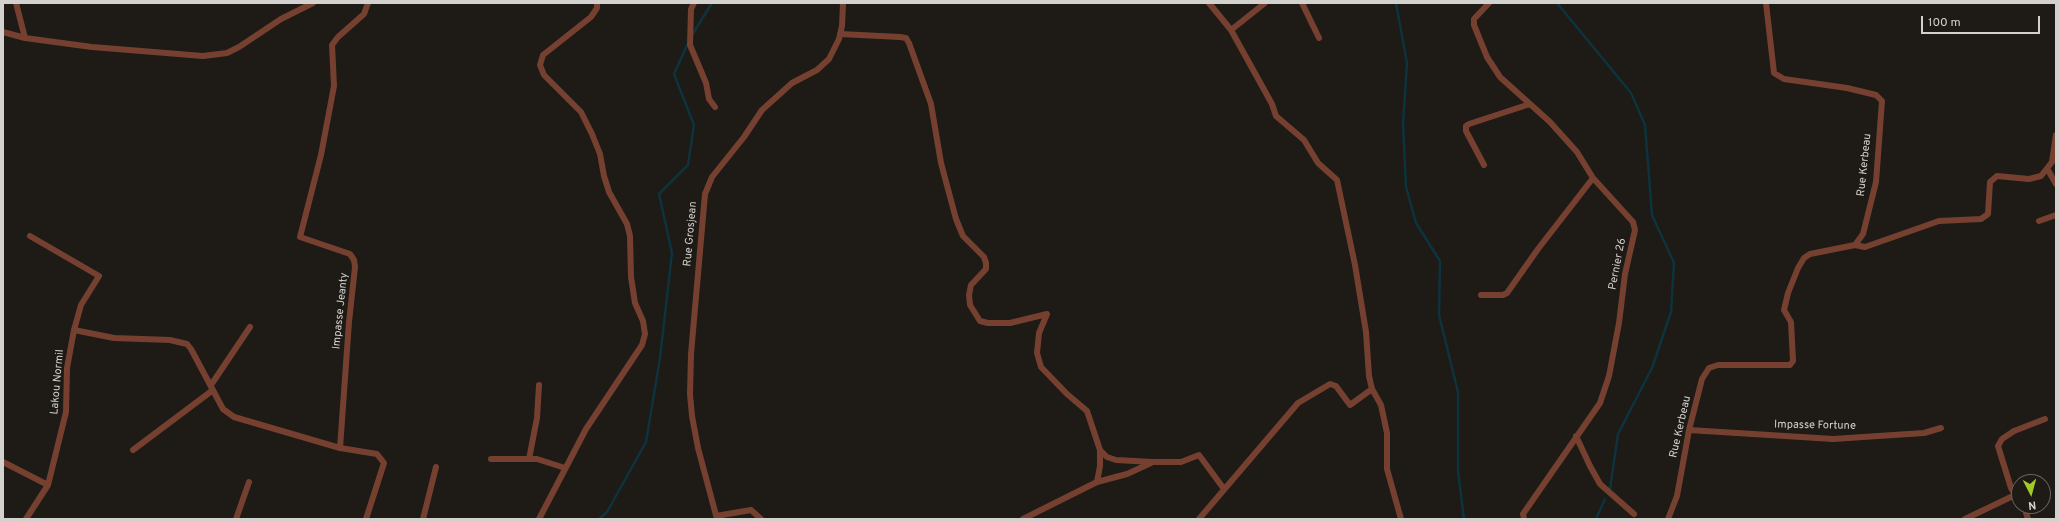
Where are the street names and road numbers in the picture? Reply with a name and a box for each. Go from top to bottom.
street label: Rue Kerbeau [1855,133,1875,197]
street label: Rue Grosjean [682,201,700,267]
street label: Pernier 26 [1607,237,1629,291]
street label: Impasse Jeanty [330,272,352,350]
street label: Lakou Normil [49,349,67,415]
street label: Rue Kerbeau [1667,395,1695,459]
street label: Impasse Fortune [1774,419,1856,433]

